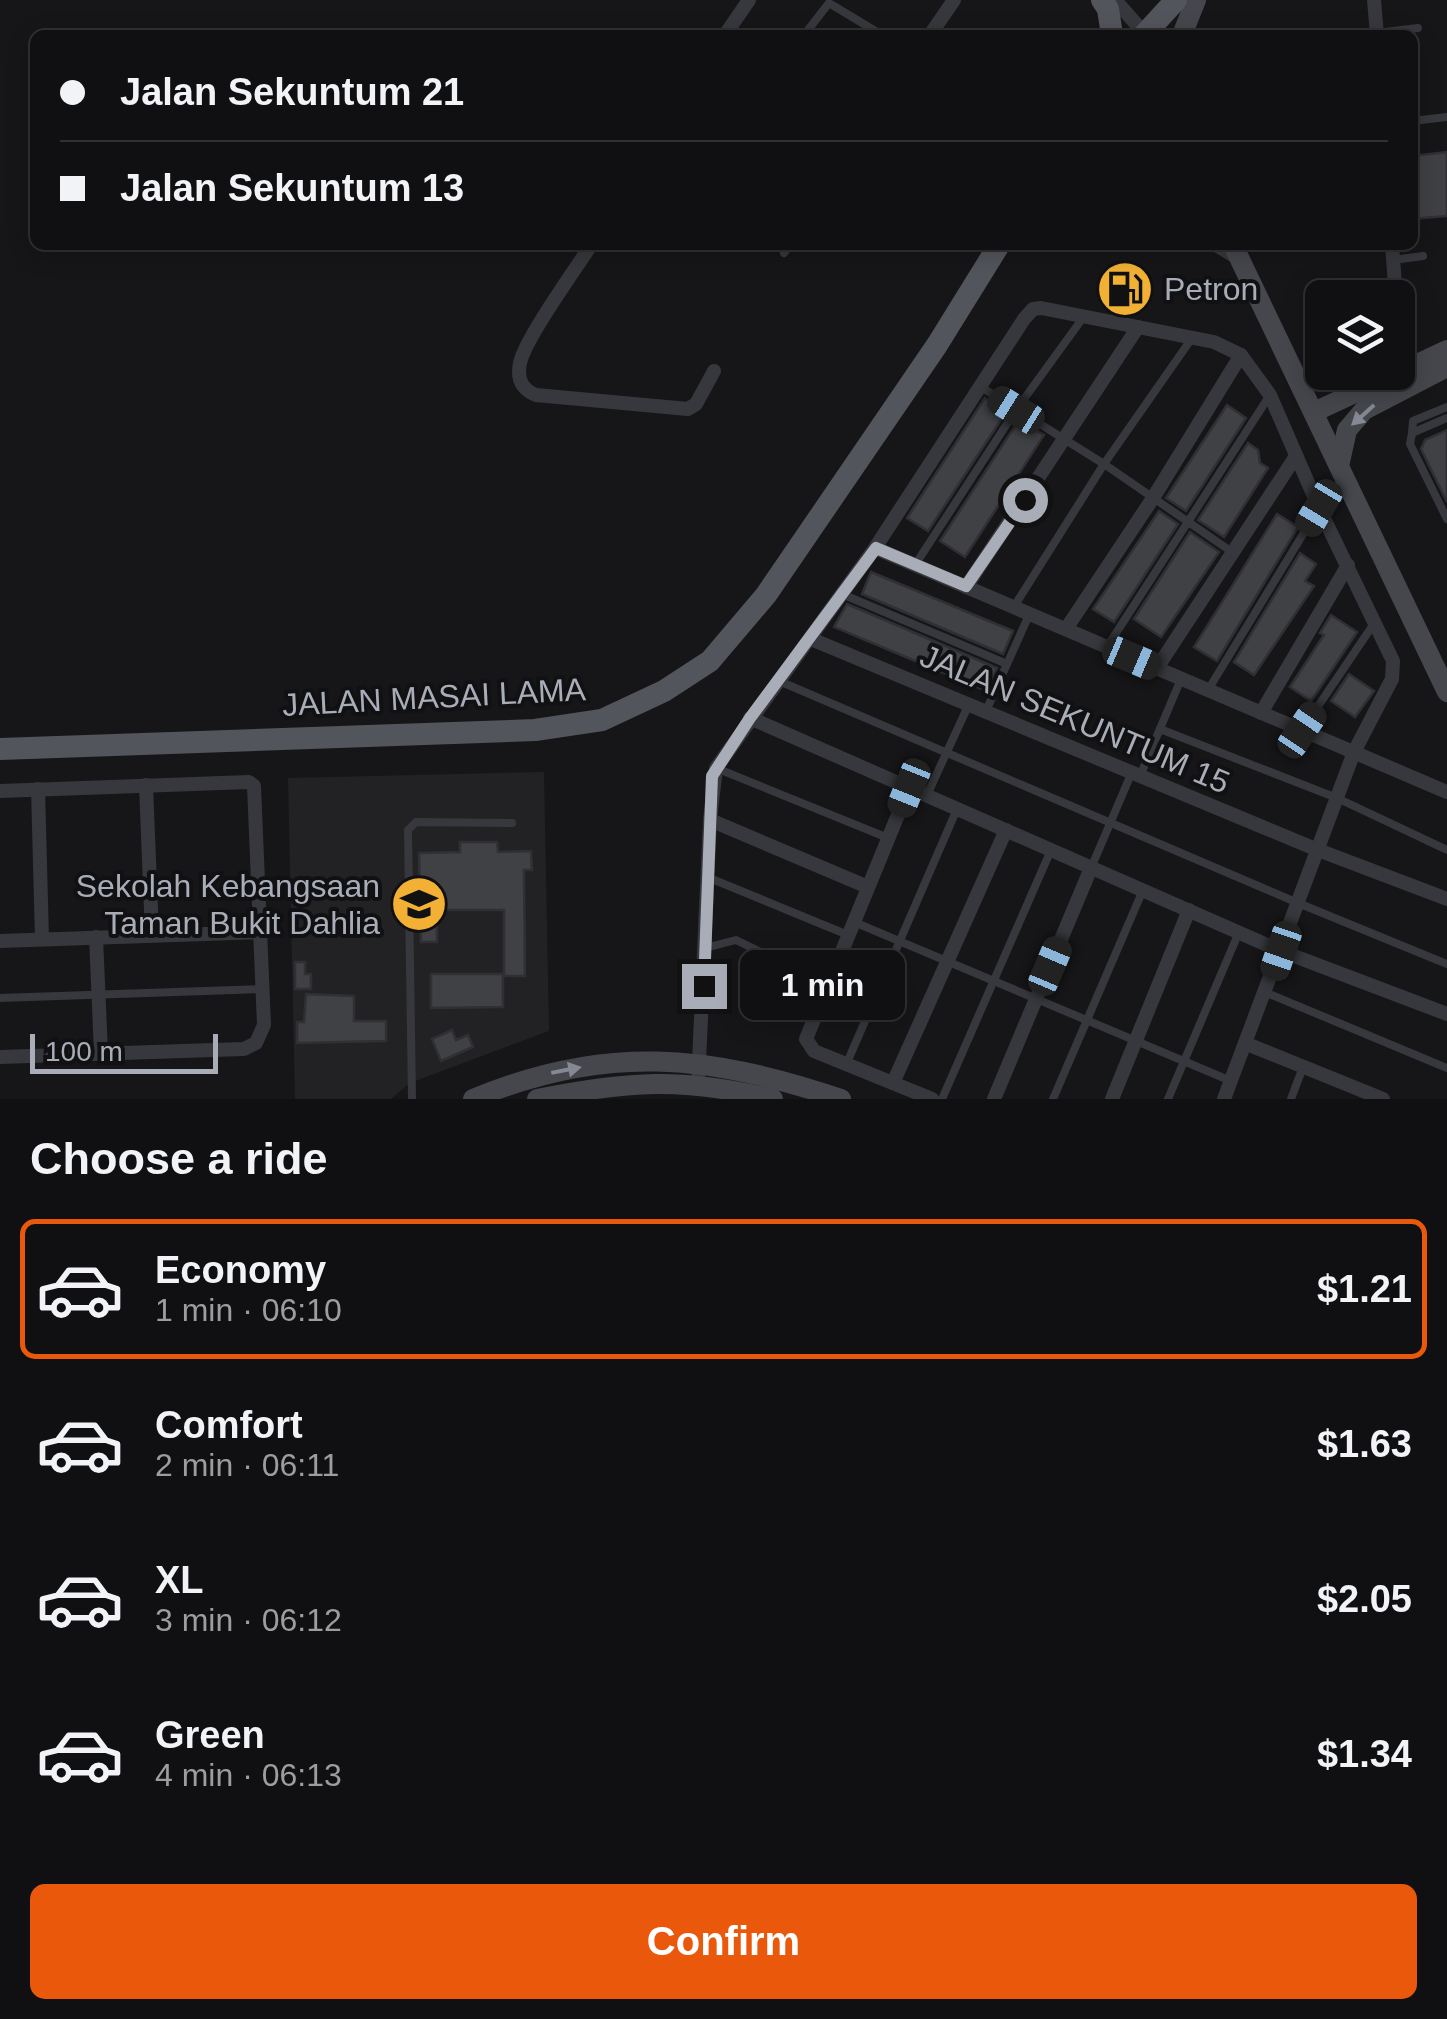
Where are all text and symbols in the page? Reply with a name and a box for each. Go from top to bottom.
text: Jalan Sekuntum 21 [120,71,464,113]
text: Jalan Sekuntum 13 [120,167,464,209]
fuel station icon: Petron [1095,259,1155,319]
place label: Petron [1164,271,1258,307]
map controls [1305,280,1415,390]
button: layers [1305,280,1415,390]
car [983,381,1049,439]
one-way arrow [1351,403,1376,425]
car [1291,475,1347,541]
route start [1003,478,1048,523]
car [1099,632,1165,684]
street label: JALAN SEKUNTUM 15 [915,637,1235,801]
street label: JALAN MASAI LAMA [281,671,587,723]
car [1273,697,1331,763]
car [884,755,934,821]
place label: Sekolah Kebangsaan Taman Bukit Dahlia [76,868,380,941]
school or university icon: Sekolah Kebangsaan Taman Bukit Dahlia [389,874,449,934]
car [1257,918,1305,984]
car [1024,933,1076,999]
callout: 1 min [739,951,904,1021]
route end [682,964,727,1009]
text: 1 min [781,967,864,1003]
scale bar [30,1029,218,1074]
text: 100 m [45,1036,123,1067]
one-way arrow [550,1062,582,1077]
text: Choose a ride [30,1133,328,1184]
icon: car [35,1244,125,1334]
text: Economy [155,1249,326,1291]
text: $1.21 [1317,1268,1412,1310]
text: 1 min · 06:10 [155,1292,342,1328]
icon: car [35,1399,125,1489]
text: Comfort [155,1404,303,1446]
text: $1.63 [1317,1423,1412,1465]
text: 2 min · 06:11 [155,1447,339,1483]
icon: car [35,1554,125,1644]
text: XL [155,1559,204,1601]
text: $2.05 [1317,1578,1412,1620]
text: 3 min · 06:12 [155,1602,342,1638]
icon: car [35,1709,125,1799]
text: Green [155,1714,265,1756]
text: $1.34 [1317,1733,1412,1775]
text: 4 min · 06:13 [155,1757,342,1793]
button: Confirm [30,1884,1417,1999]

